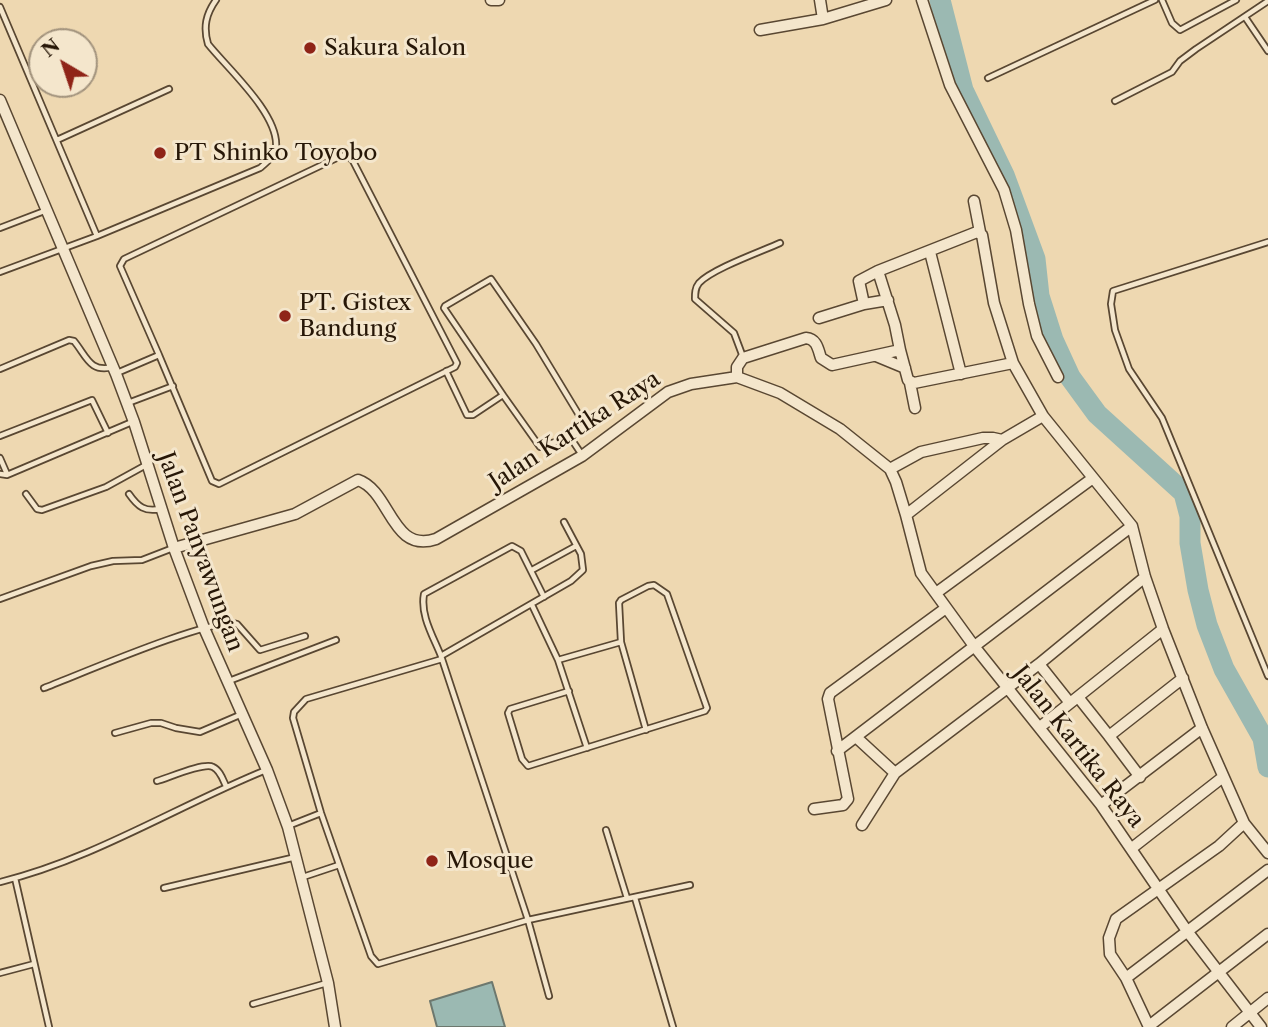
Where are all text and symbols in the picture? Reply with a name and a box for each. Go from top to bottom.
north arrow [28,28,98,98]
text: N [37,34,64,62]
place label: Sakura Salon [324,34,466,62]
marker: Sakura Salon [302,40,318,56]
place label: PT Shinko Toyobo [174,139,377,167]
marker: PT Shinko Toyobo [152,145,168,161]
place label: PT. Gistex Bandung [299,289,411,343]
marker: PT. Gistex Bandung [277,308,293,324]
street label: Jalan Kartika Raya [484,365,666,497]
street label: Jalan Panyawungan [151,449,249,655]
street label: Jalan Kartika Raya [1006,660,1150,834]
place label: Mosque [446,847,534,875]
marker: Mosque [424,853,440,869]

